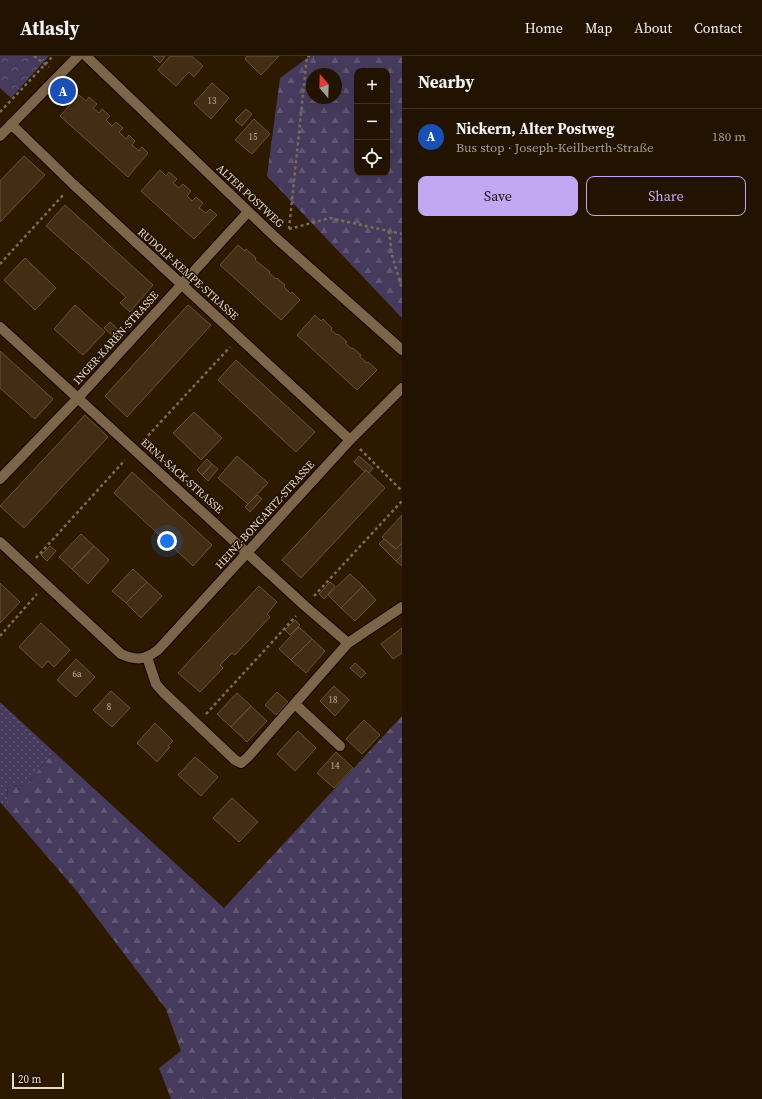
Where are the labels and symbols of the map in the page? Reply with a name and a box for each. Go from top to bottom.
north arrow [306,68,342,104]
pin: A [50,76,76,106]
house number: 13 [207,95,217,107]
house number: 15 [248,131,258,143]
street label: ALTER POSTWEG [213,161,287,231]
street label: RUDOLF-KEMPE-STRASSE [134,225,242,324]
street label: INGER-KARÉN-STRASSE [70,288,162,388]
street label: ERNA-SACK-STRASSE [138,435,227,517]
street label: HEINZ-BONGARTZ-STRASSE [212,457,318,573]
your location [157,531,177,551]
house number: 6a [72,668,82,680]
house number: 18 [328,694,338,706]
house number: 8 [107,701,112,713]
house number: 14 [330,760,340,772]
scale bar [12,1071,64,1090]

